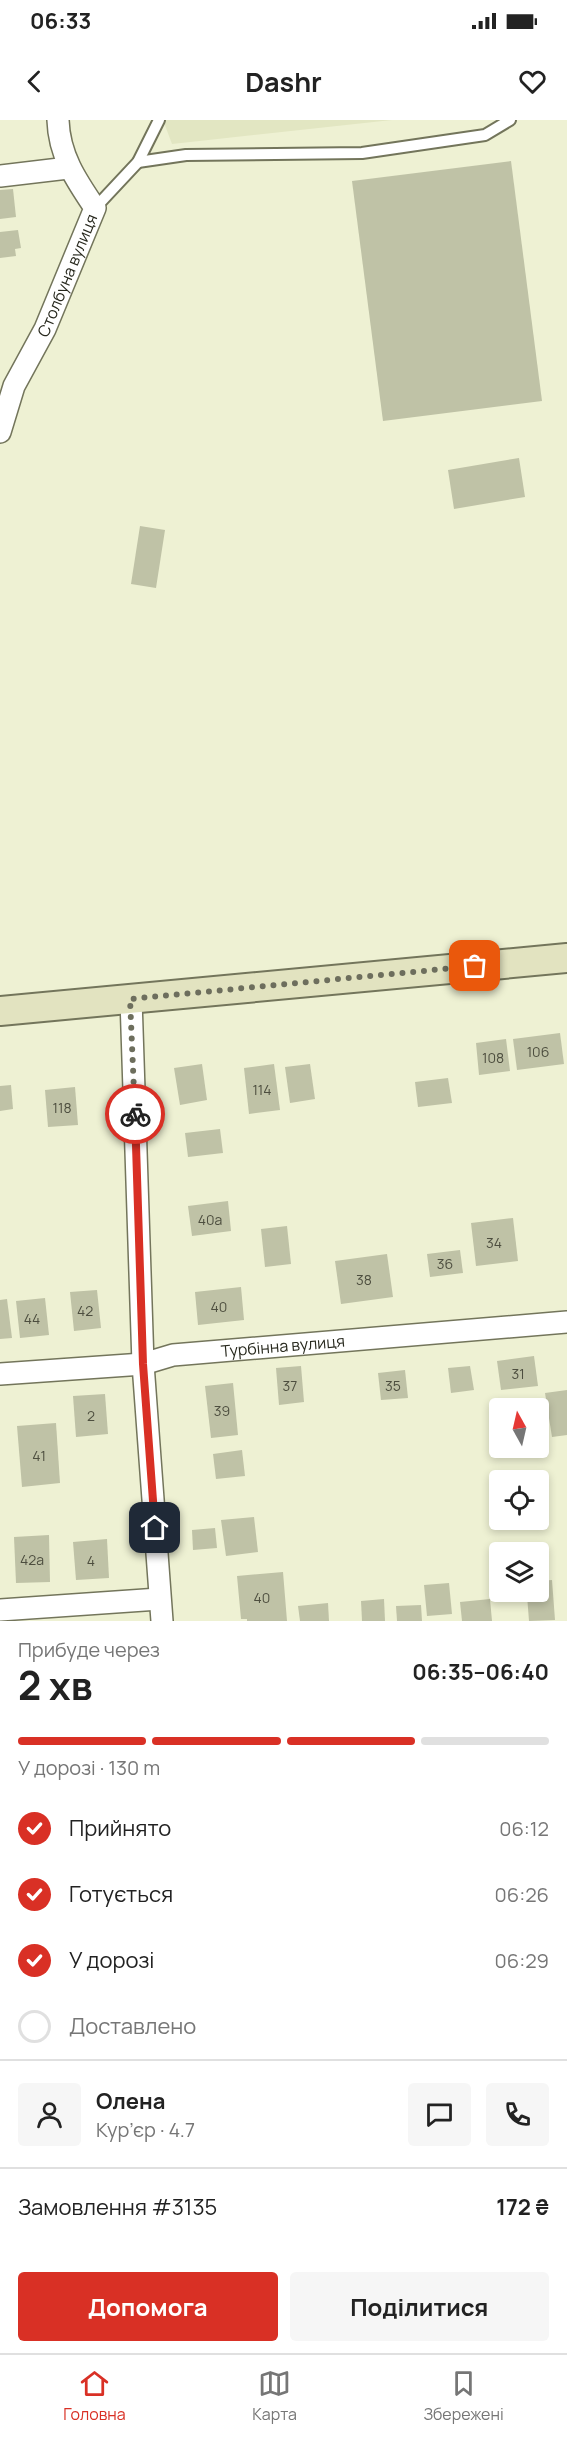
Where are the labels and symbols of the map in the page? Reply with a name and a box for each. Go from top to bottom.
street label: Столбуна вулиця [32,211,102,341]
pin [449,940,500,991]
house number: 106 [527,1042,549,1061]
house number: 108 [482,1048,504,1067]
house number: 114 [252,1080,272,1099]
courier [105,1084,165,1144]
house number: 118 [52,1098,72,1117]
house number: 40а [198,1210,222,1229]
house number: 34 [486,1233,502,1252]
house number: 36 [437,1254,453,1273]
house number: 38 [356,1270,372,1289]
house number: 40 [211,1297,227,1316]
house number: 42 [77,1301,93,1320]
house number: 44 [24,1309,40,1328]
street label: Турбінна вулиця [220,1330,346,1362]
house number: 31 [511,1364,525,1383]
house number: 37 [283,1376,297,1395]
house number: 35 [385,1376,401,1395]
north arrow [489,1398,549,1458]
house number: 39 [214,1401,230,1420]
house number: 2 [87,1406,95,1425]
house number: 41 [32,1446,46,1465]
pin [129,1502,180,1553]
house number: 42а [20,1550,44,1569]
house number: 4 [87,1551,95,1570]
house number: 40 [254,1588,270,1607]

